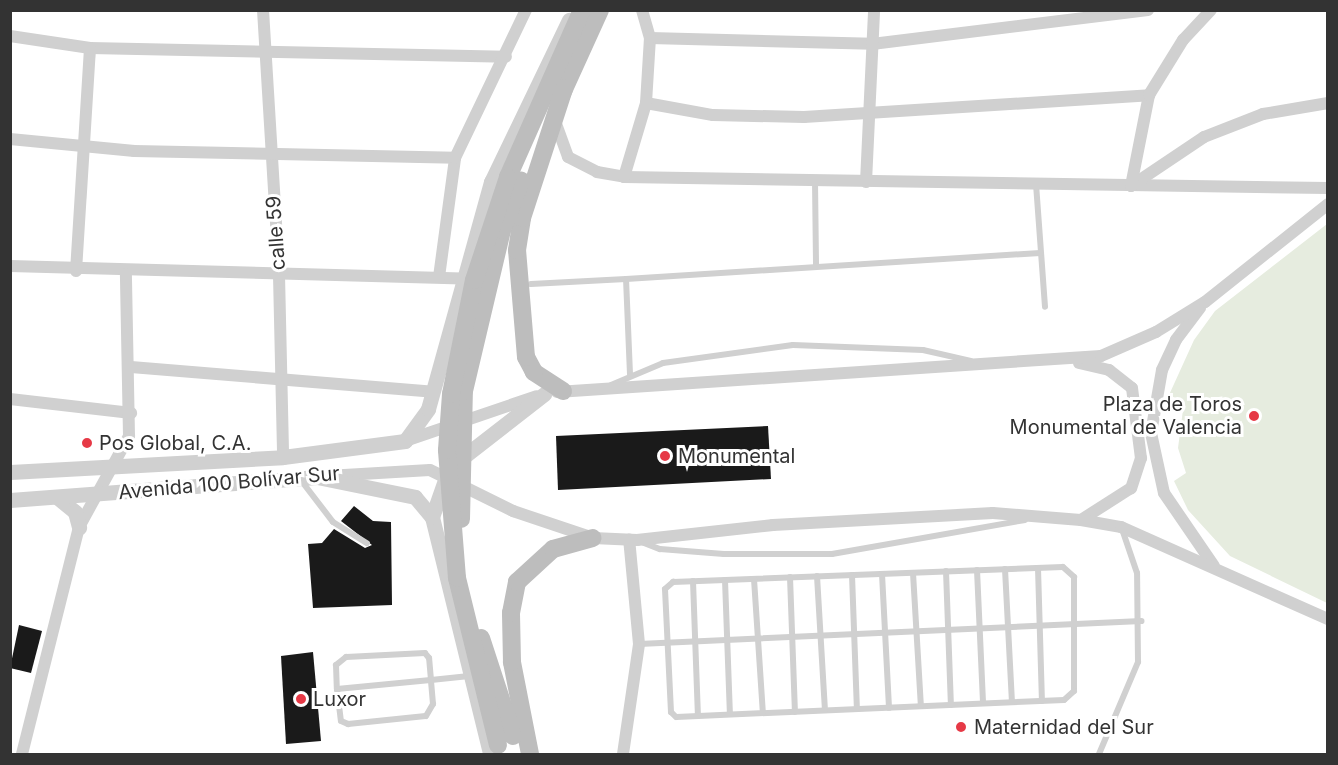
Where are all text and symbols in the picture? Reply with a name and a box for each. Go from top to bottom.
street label: calle 59 [261,195,291,271]
place label: Plaza de Toros Monumental de Valencia [1010,392,1242,439]
marker: Plaza de Toros Monumental de Valencia [1247,409,1261,423]
place label: Pos Global, C.A. [99,431,251,455]
marker: Pos Global, C.A. [80,436,94,450]
place label: Monumental [678,444,795,468]
marker: Monumental [656,447,674,465]
street label: Avenida 100 Bolívar Sur [117,461,341,505]
place label: Luxor [313,687,366,711]
marker: Luxor [294,692,308,706]
place label: Maternidad del Sur [974,715,1154,739]
marker: Maternidad del Sur [952,718,970,736]

